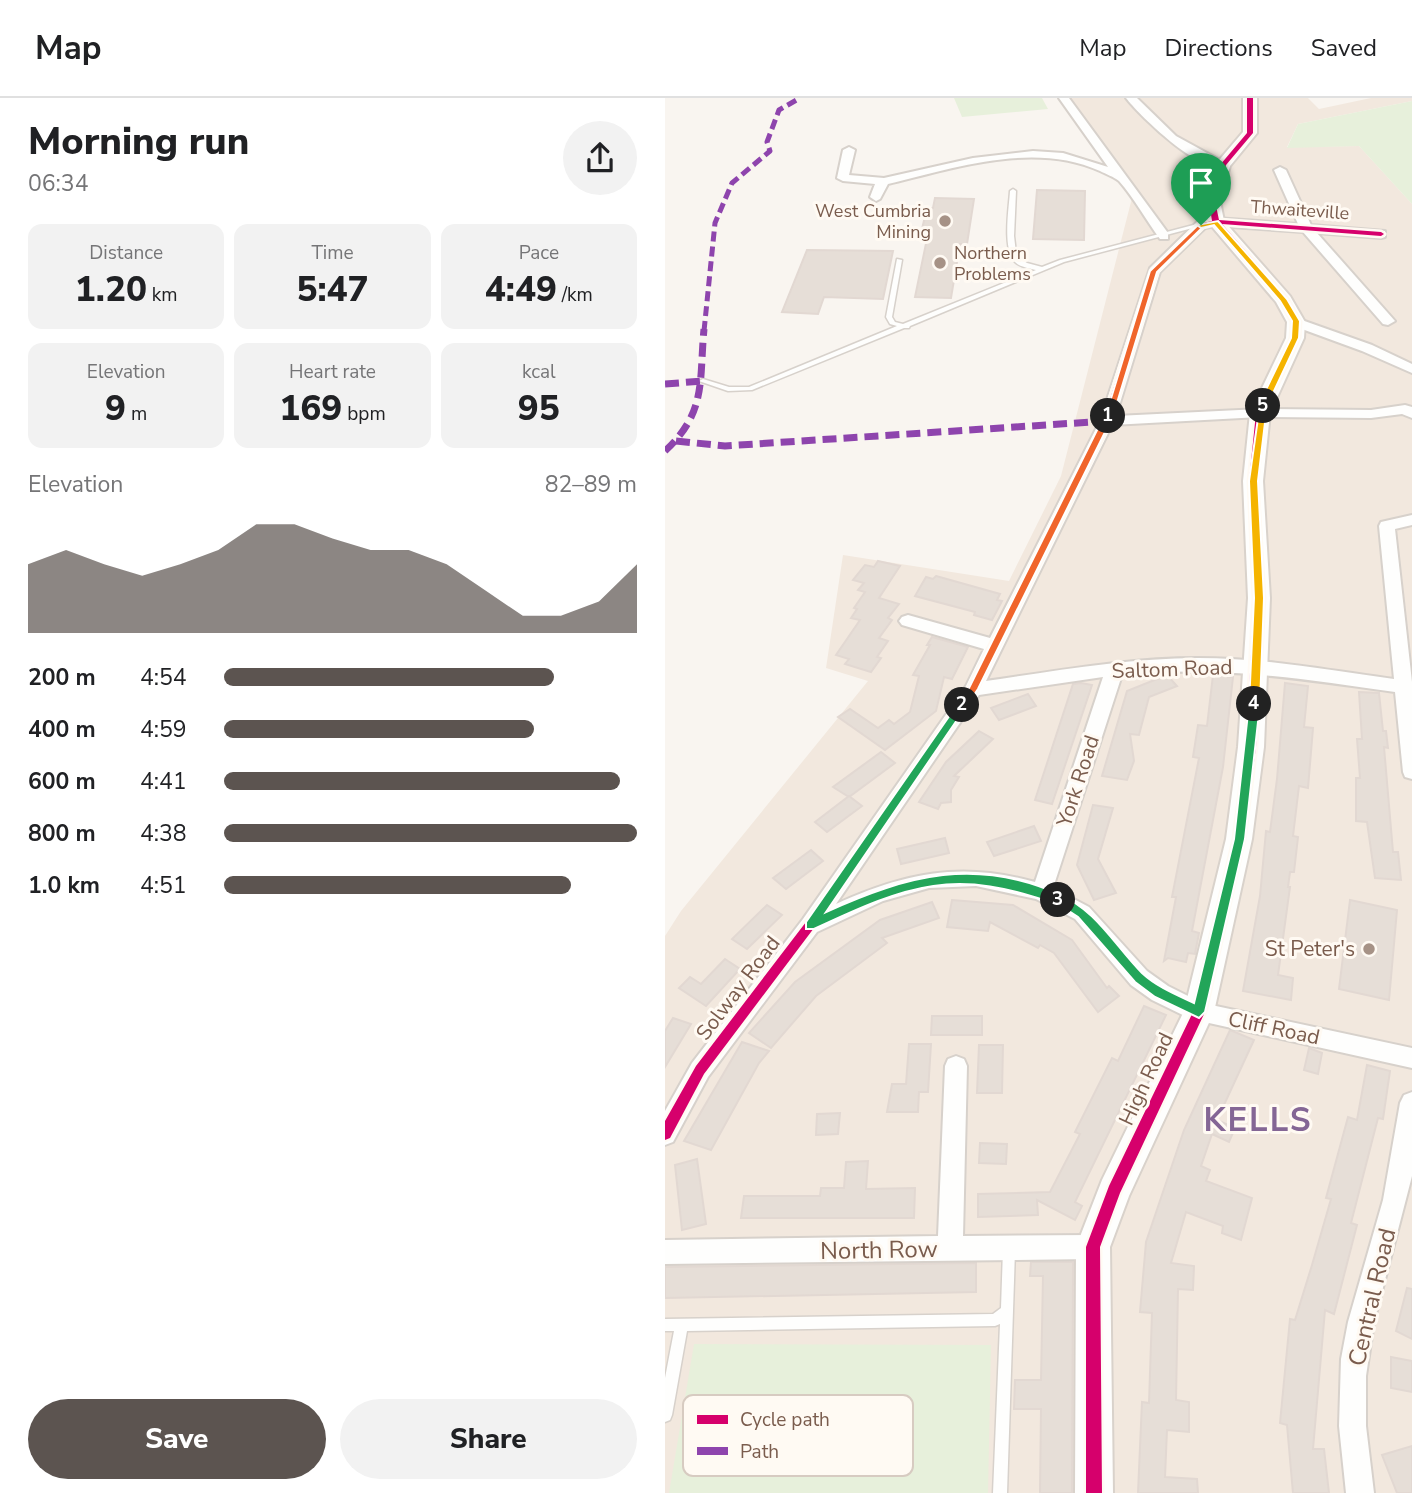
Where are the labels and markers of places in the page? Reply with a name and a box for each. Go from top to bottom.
pin [1171,153,1231,225]
place label: West Cumbria Mining [815,199,931,244]
marker: West Cumbria Mining [937,213,953,229]
place label: Northern Problems [954,241,1031,286]
marker: Northern Problems [932,255,948,271]
pin: 5 [1245,388,1281,424]
pin: 1 [1091,398,1125,434]
pin: 4 [1237,686,1271,722]
pin: 2 [945,688,979,722]
pin: 3 [1041,882,1075,918]
place label: St Peter's [1265,935,1355,963]
marker: St Peter's [1361,941,1377,957]

